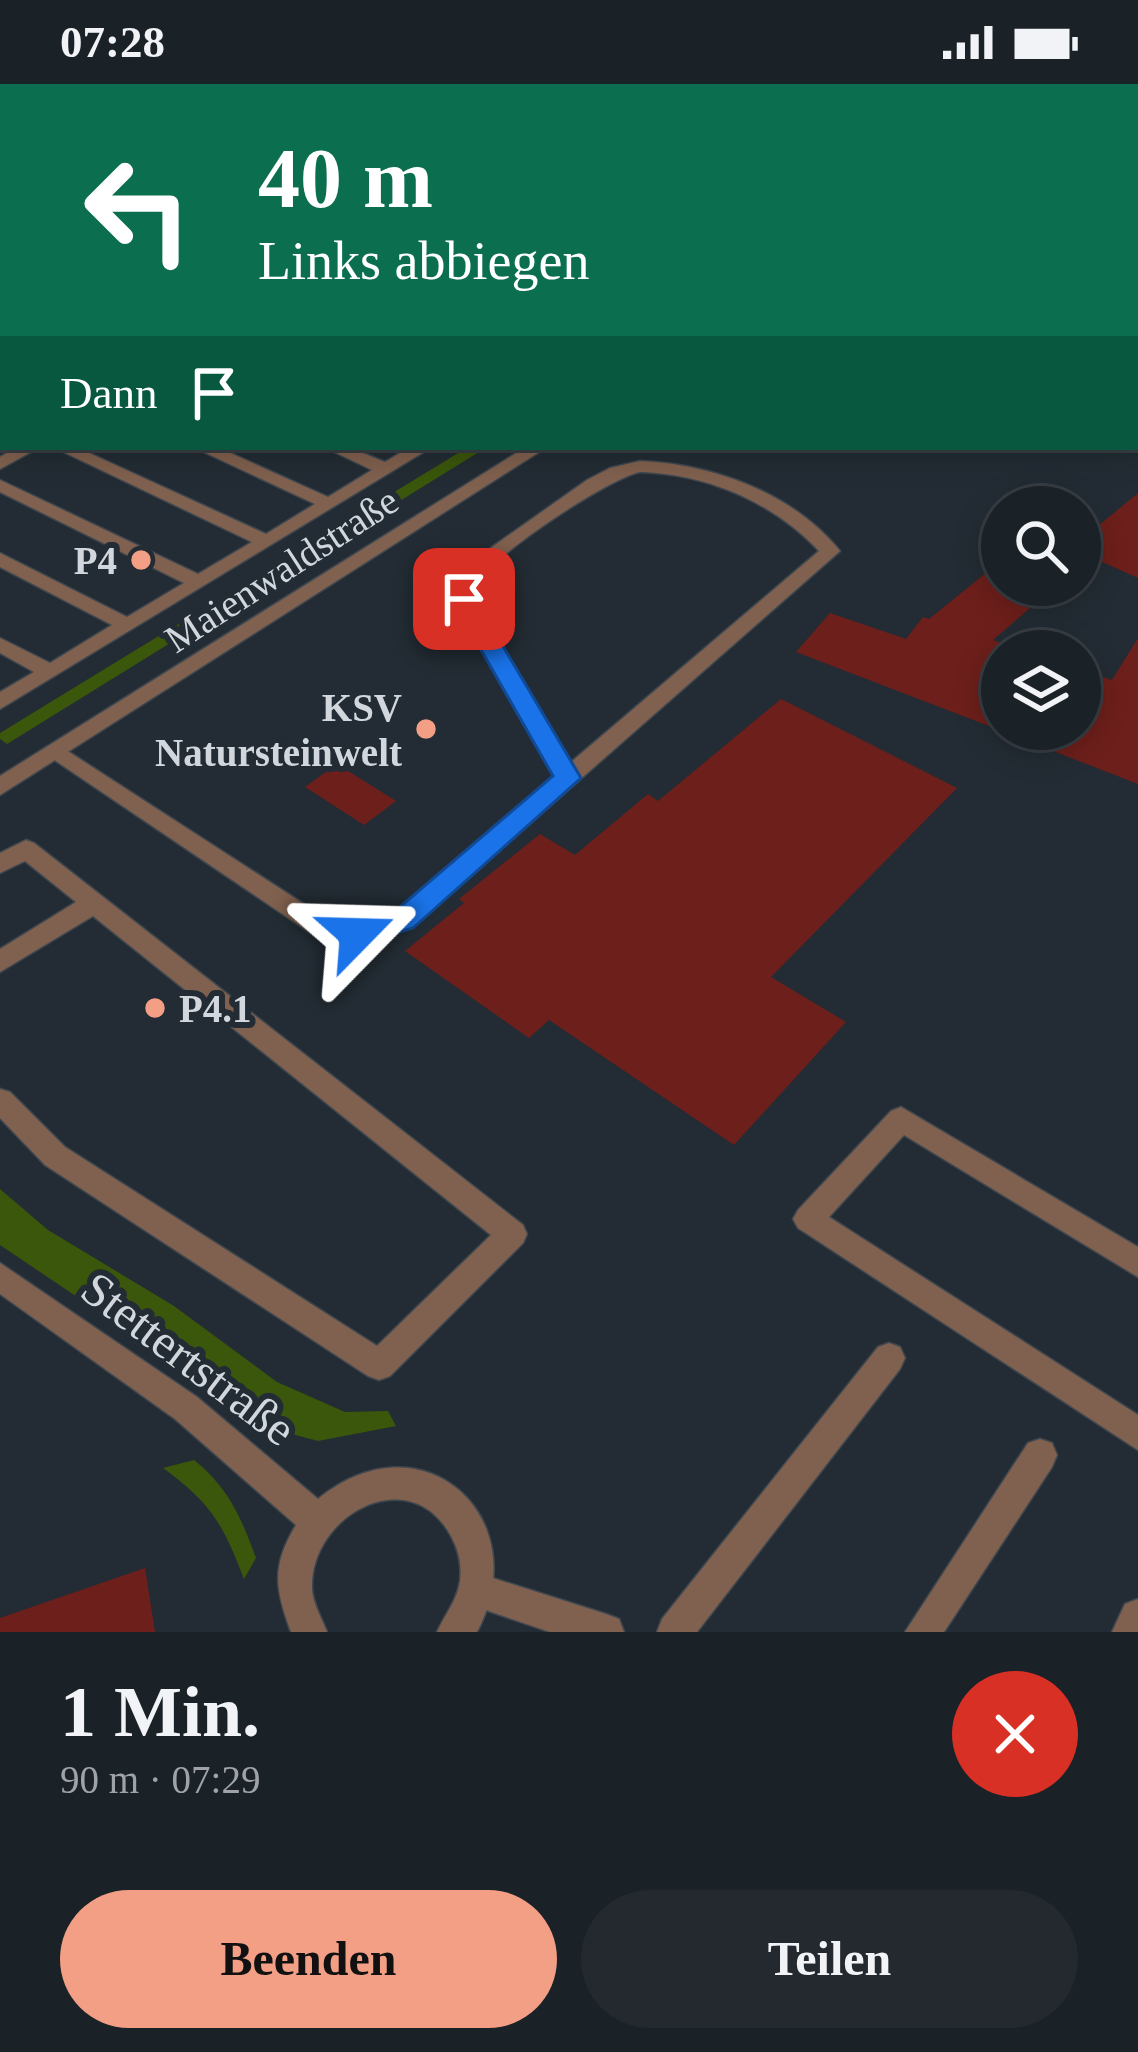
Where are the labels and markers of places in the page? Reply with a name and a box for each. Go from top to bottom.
place label: P4 [74,539,117,582]
marker: P4 [128,547,154,573]
pin [413,548,515,650]
place label: KSV Natursteinwelt [155,686,402,774]
marker: KSV Natursteinwelt [413,716,439,742]
place label: P4.1 [179,987,252,1030]
marker: P4.1 [142,995,168,1021]

